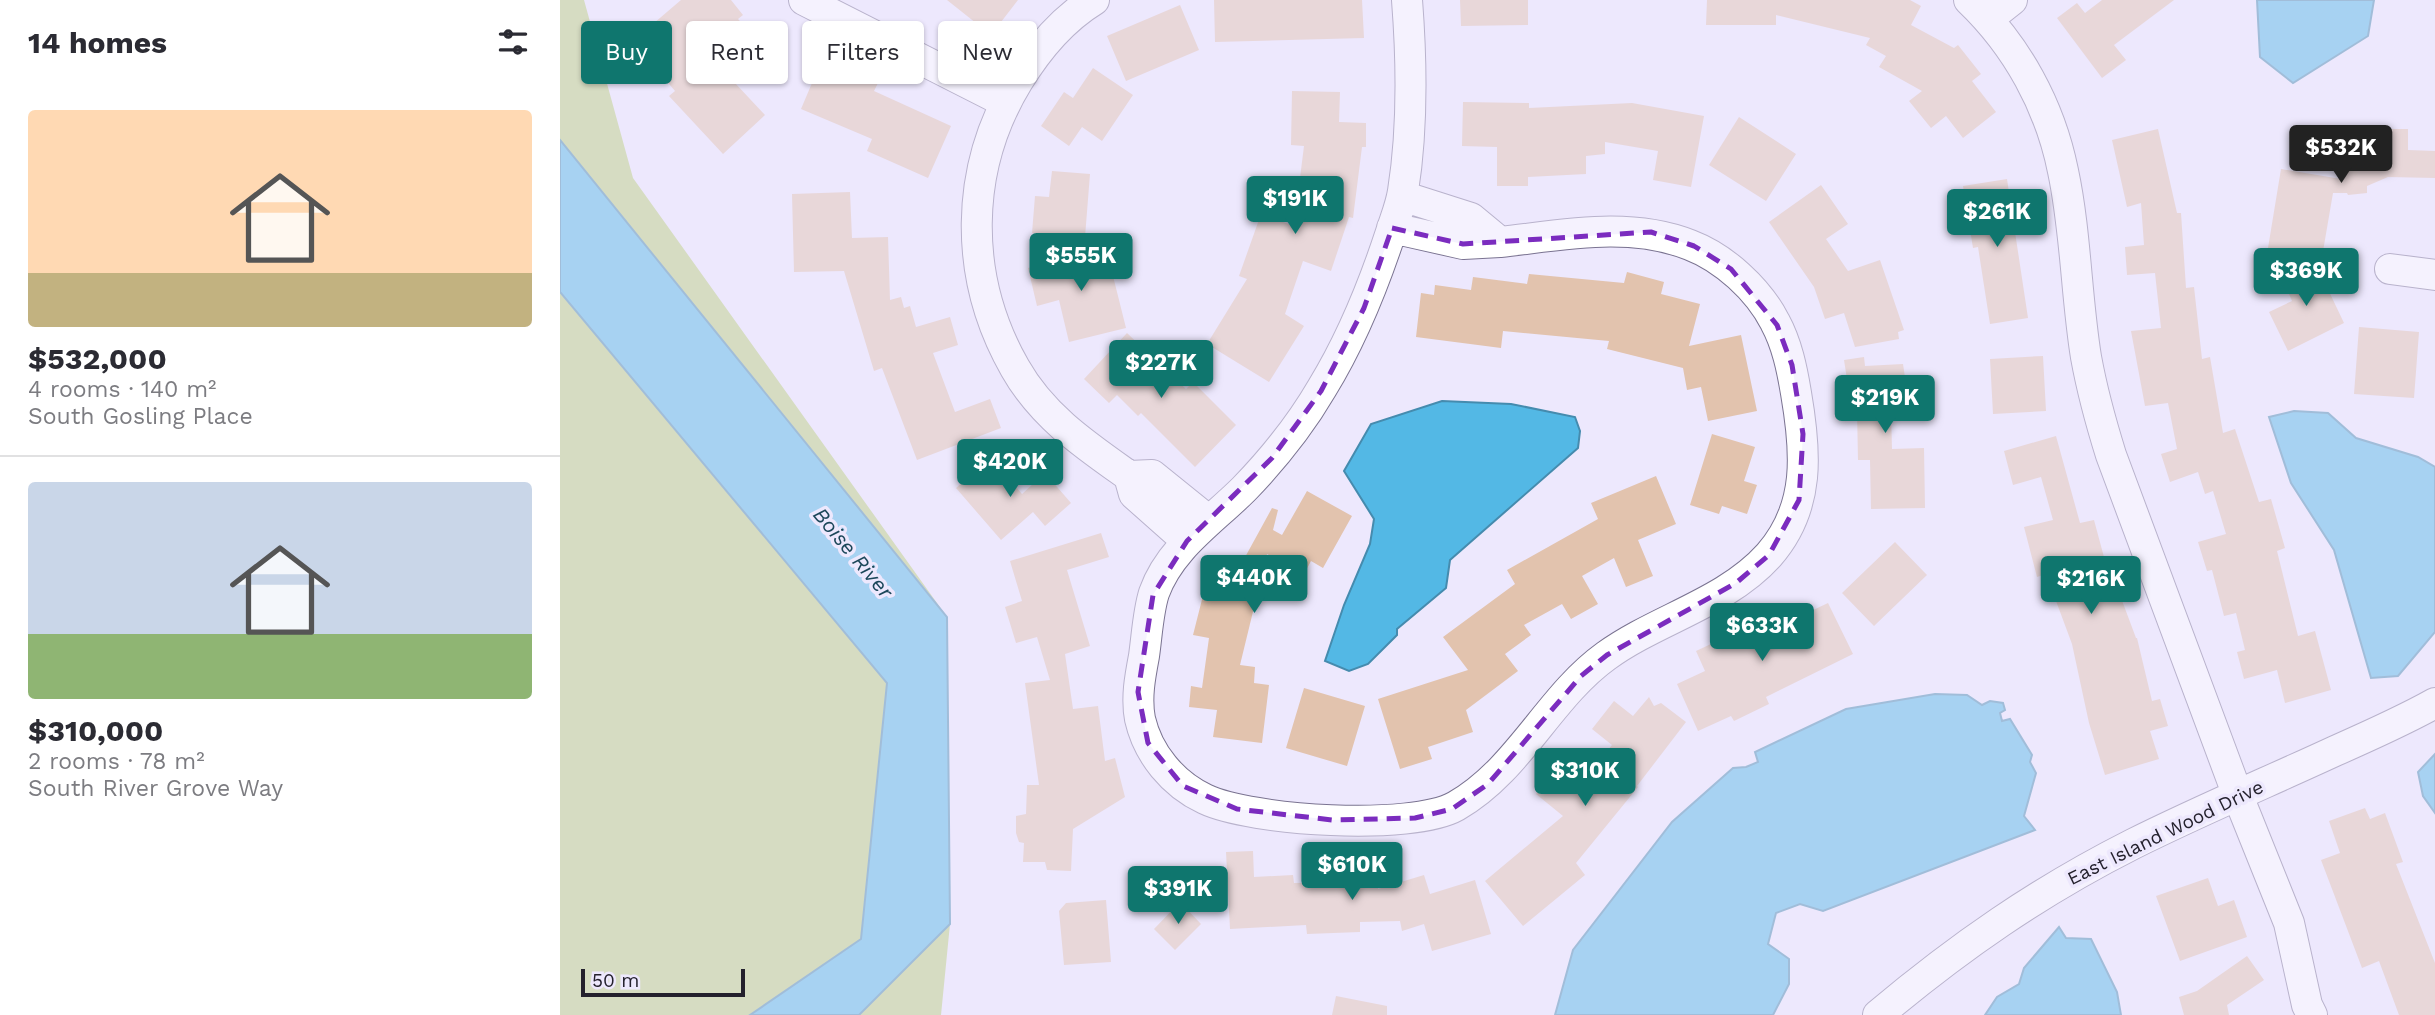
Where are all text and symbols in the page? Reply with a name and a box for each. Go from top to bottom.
chip: Buy [581,21,672,84]
chip: Rent [686,21,788,84]
chip: Filters [802,21,924,84]
chip: New [938,21,1037,84]
icon: filters [494,23,532,61]
text: 14 homes [28,25,167,60]
pin: $532K [2292,125,2390,185]
text: $532K [2305,134,2377,161]
icon: home [217,155,343,281]
pin: $191K [1246,176,1344,236]
text: $191K [1263,185,1327,212]
pin: $261K [1948,190,2046,249]
text: $261K [1963,198,2031,225]
pin: $555K [1032,233,1130,293]
text: $555K [1046,242,1116,269]
pin: $369K [2257,248,2355,308]
text: $369K [2270,257,2342,284]
pin: $227K [1112,340,1210,400]
text: $532,000 [28,341,167,376]
text: $227K [1125,349,1197,376]
text: 4 rooms · 140 m² [28,376,216,403]
pin: $219K [1836,376,1934,435]
text: $219K [1851,384,1919,411]
text: South Gosling Place [28,403,253,430]
pin: $420K [961,440,1059,499]
text: $420K [973,448,1047,475]
water label: Boise River [808,502,899,604]
icon: home [217,527,343,653]
pin: $440K [1205,556,1303,615]
pin: $216K [2042,556,2140,616]
text: $440K [1216,564,1292,591]
text: $216K [2057,565,2125,592]
pin: $633K [1713,604,1811,663]
text: $633K [1726,612,1798,639]
text: $310,000 [28,713,163,748]
text: 2 rooms · 78 m² [28,748,205,775]
pin: $310K [1536,748,1634,808]
text: $310K [1550,757,1620,784]
text: South River Grove Way [28,775,283,802]
street label: East Island Wood Drive [2064,775,2267,890]
pin: $610K [1303,842,1401,902]
text: $610K [1317,851,1387,878]
pin: $391K [1129,866,1227,926]
text: $391K [1144,875,1212,902]
scale bar [581,966,746,998]
text: 50 m [592,969,639,992]

